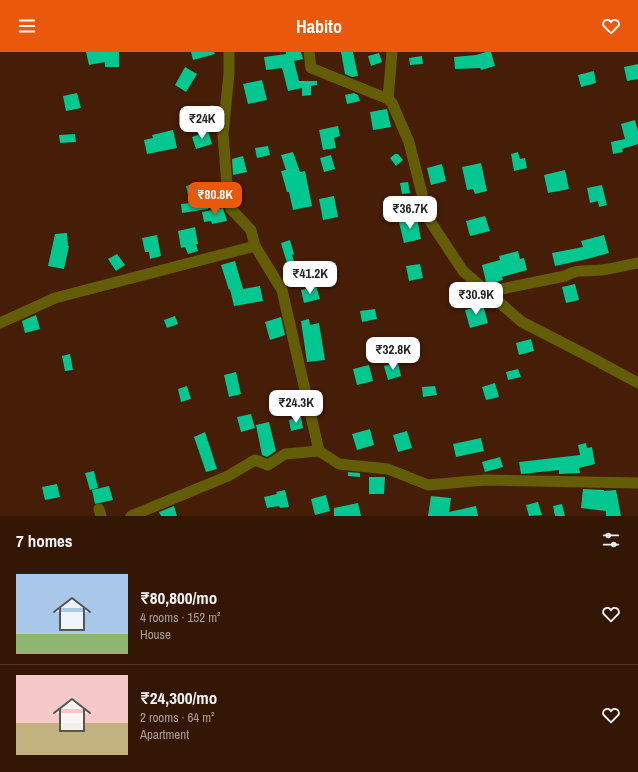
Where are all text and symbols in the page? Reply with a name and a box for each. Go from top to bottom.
text: Habito [296,14,342,39]
icon: menu [16,15,38,37]
icon: heart [600,15,622,37]
pin: ₹24K [178,106,226,140]
text: ₹24K [188,110,216,127]
pin: ₹80.8K [182,182,248,216]
text: ₹80.8K [197,186,233,203]
pin: ₹36.7K [377,196,443,230]
text: ₹36.7K [392,200,428,217]
pin: ₹41.2K [277,261,343,295]
text: ₹41.2K [292,265,328,282]
pin: ₹30.9K [443,282,509,316]
text: ₹30.9K [458,286,494,303]
pin: ₹32.8K [360,337,426,371]
text: ₹32.8K [375,341,411,358]
pin: ₹24.3K [263,390,329,424]
text: ₹24.3K [278,394,314,411]
text: 7 homes [16,529,73,552]
icon: filters [600,529,622,551]
text: ₹80,800/mo [140,586,217,609]
icon: home [48,590,96,638]
icon: heart [600,603,622,625]
text: 4 rooms · 152 m² [140,609,221,626]
text: House [140,626,171,643]
text: ₹24,300/mo [140,686,217,709]
icon: home [48,691,96,739]
icon: heart [600,704,622,726]
text: 2 rooms · 64 m² [140,709,215,726]
text: Apartment [140,726,189,743]

